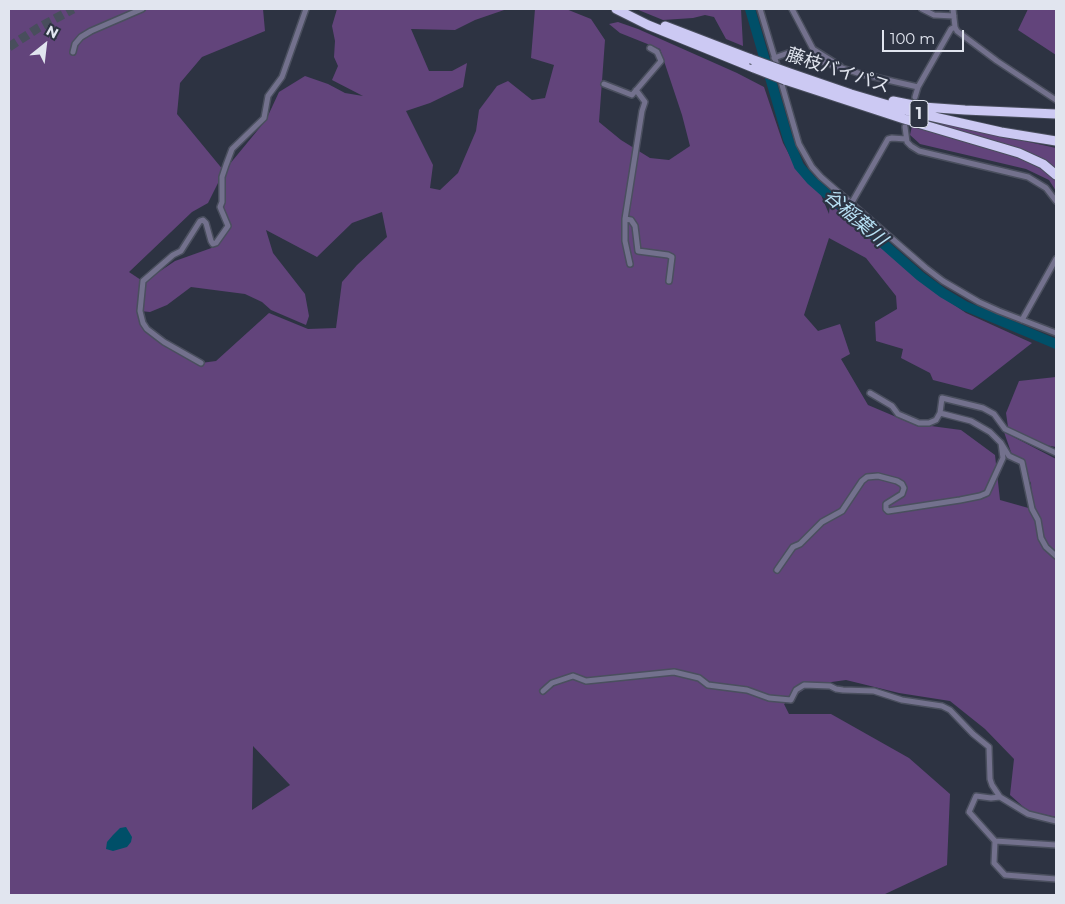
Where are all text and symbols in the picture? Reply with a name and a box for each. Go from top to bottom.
north arrow [20,20,70,70]
scale bar [885,20,968,52]
text: N [43,21,62,42]
text: 100 m [890,29,935,48]
street label: 藤枝バイパス [783,44,893,98]
road number: 1 [910,100,928,128]
water label: 谷稲葉川 [819,184,891,252]

